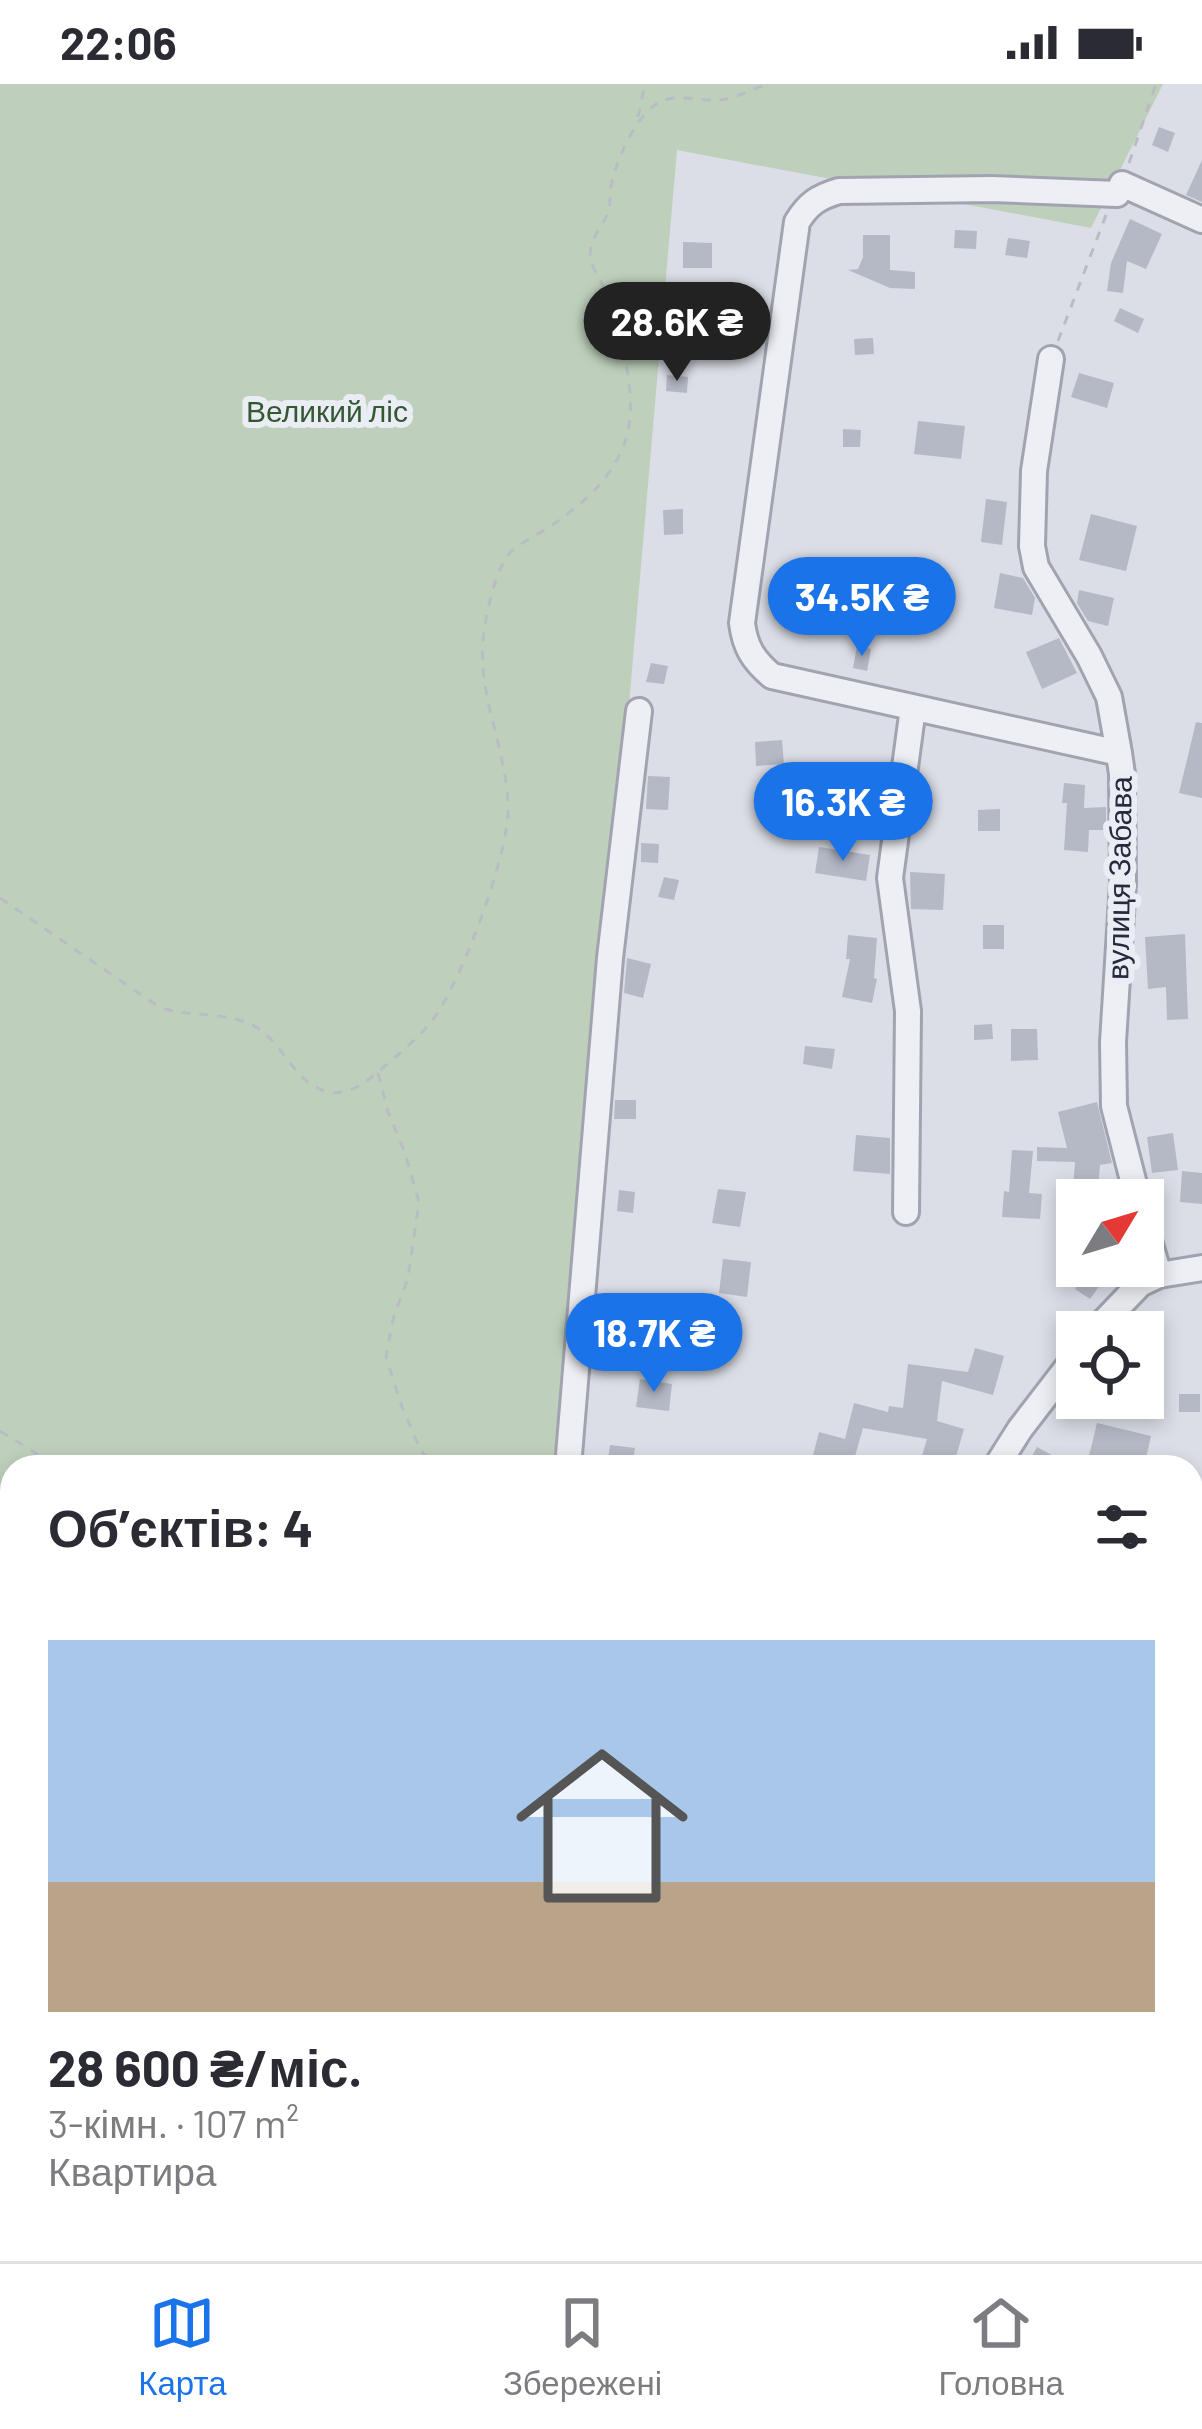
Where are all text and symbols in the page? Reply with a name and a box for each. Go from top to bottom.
text: 22:06 [60,15,177,69]
pin: 28.6K ₴ [566,282,788,384]
text: 28.6K ₴ [611,297,743,344]
park label: Великий ліс [246,392,408,428]
pin: 34.5K ₴ [751,557,973,659]
text: 34.5K ₴ [795,572,929,619]
pin: 16.3K ₴ [732,762,954,864]
street label: вулиця Забава [1098,776,1138,980]
text: 16.3K ₴ [781,777,905,824]
north arrow [1056,1179,1164,1287]
map controls [1056,1179,1164,1419]
pin: 18.7K ₴ [543,1293,765,1395]
text: 18.7K ₴ [592,1308,716,1355]
button: locate [1056,1311,1164,1419]
icon: filters [1089,1494,1155,1560]
text: Об’єктів: 4 [48,1496,313,1557]
icon: home [494,1718,710,1934]
text: 28 600 ₴/міс. [48,2036,362,2097]
text: 3-кімн. · 107 m² [48,2099,299,2146]
text: Квартира [48,2147,217,2194]
tab: Карта [138,2290,227,2403]
tab: Збережені [503,2290,662,2403]
tab: Головна [938,2290,1064,2403]

